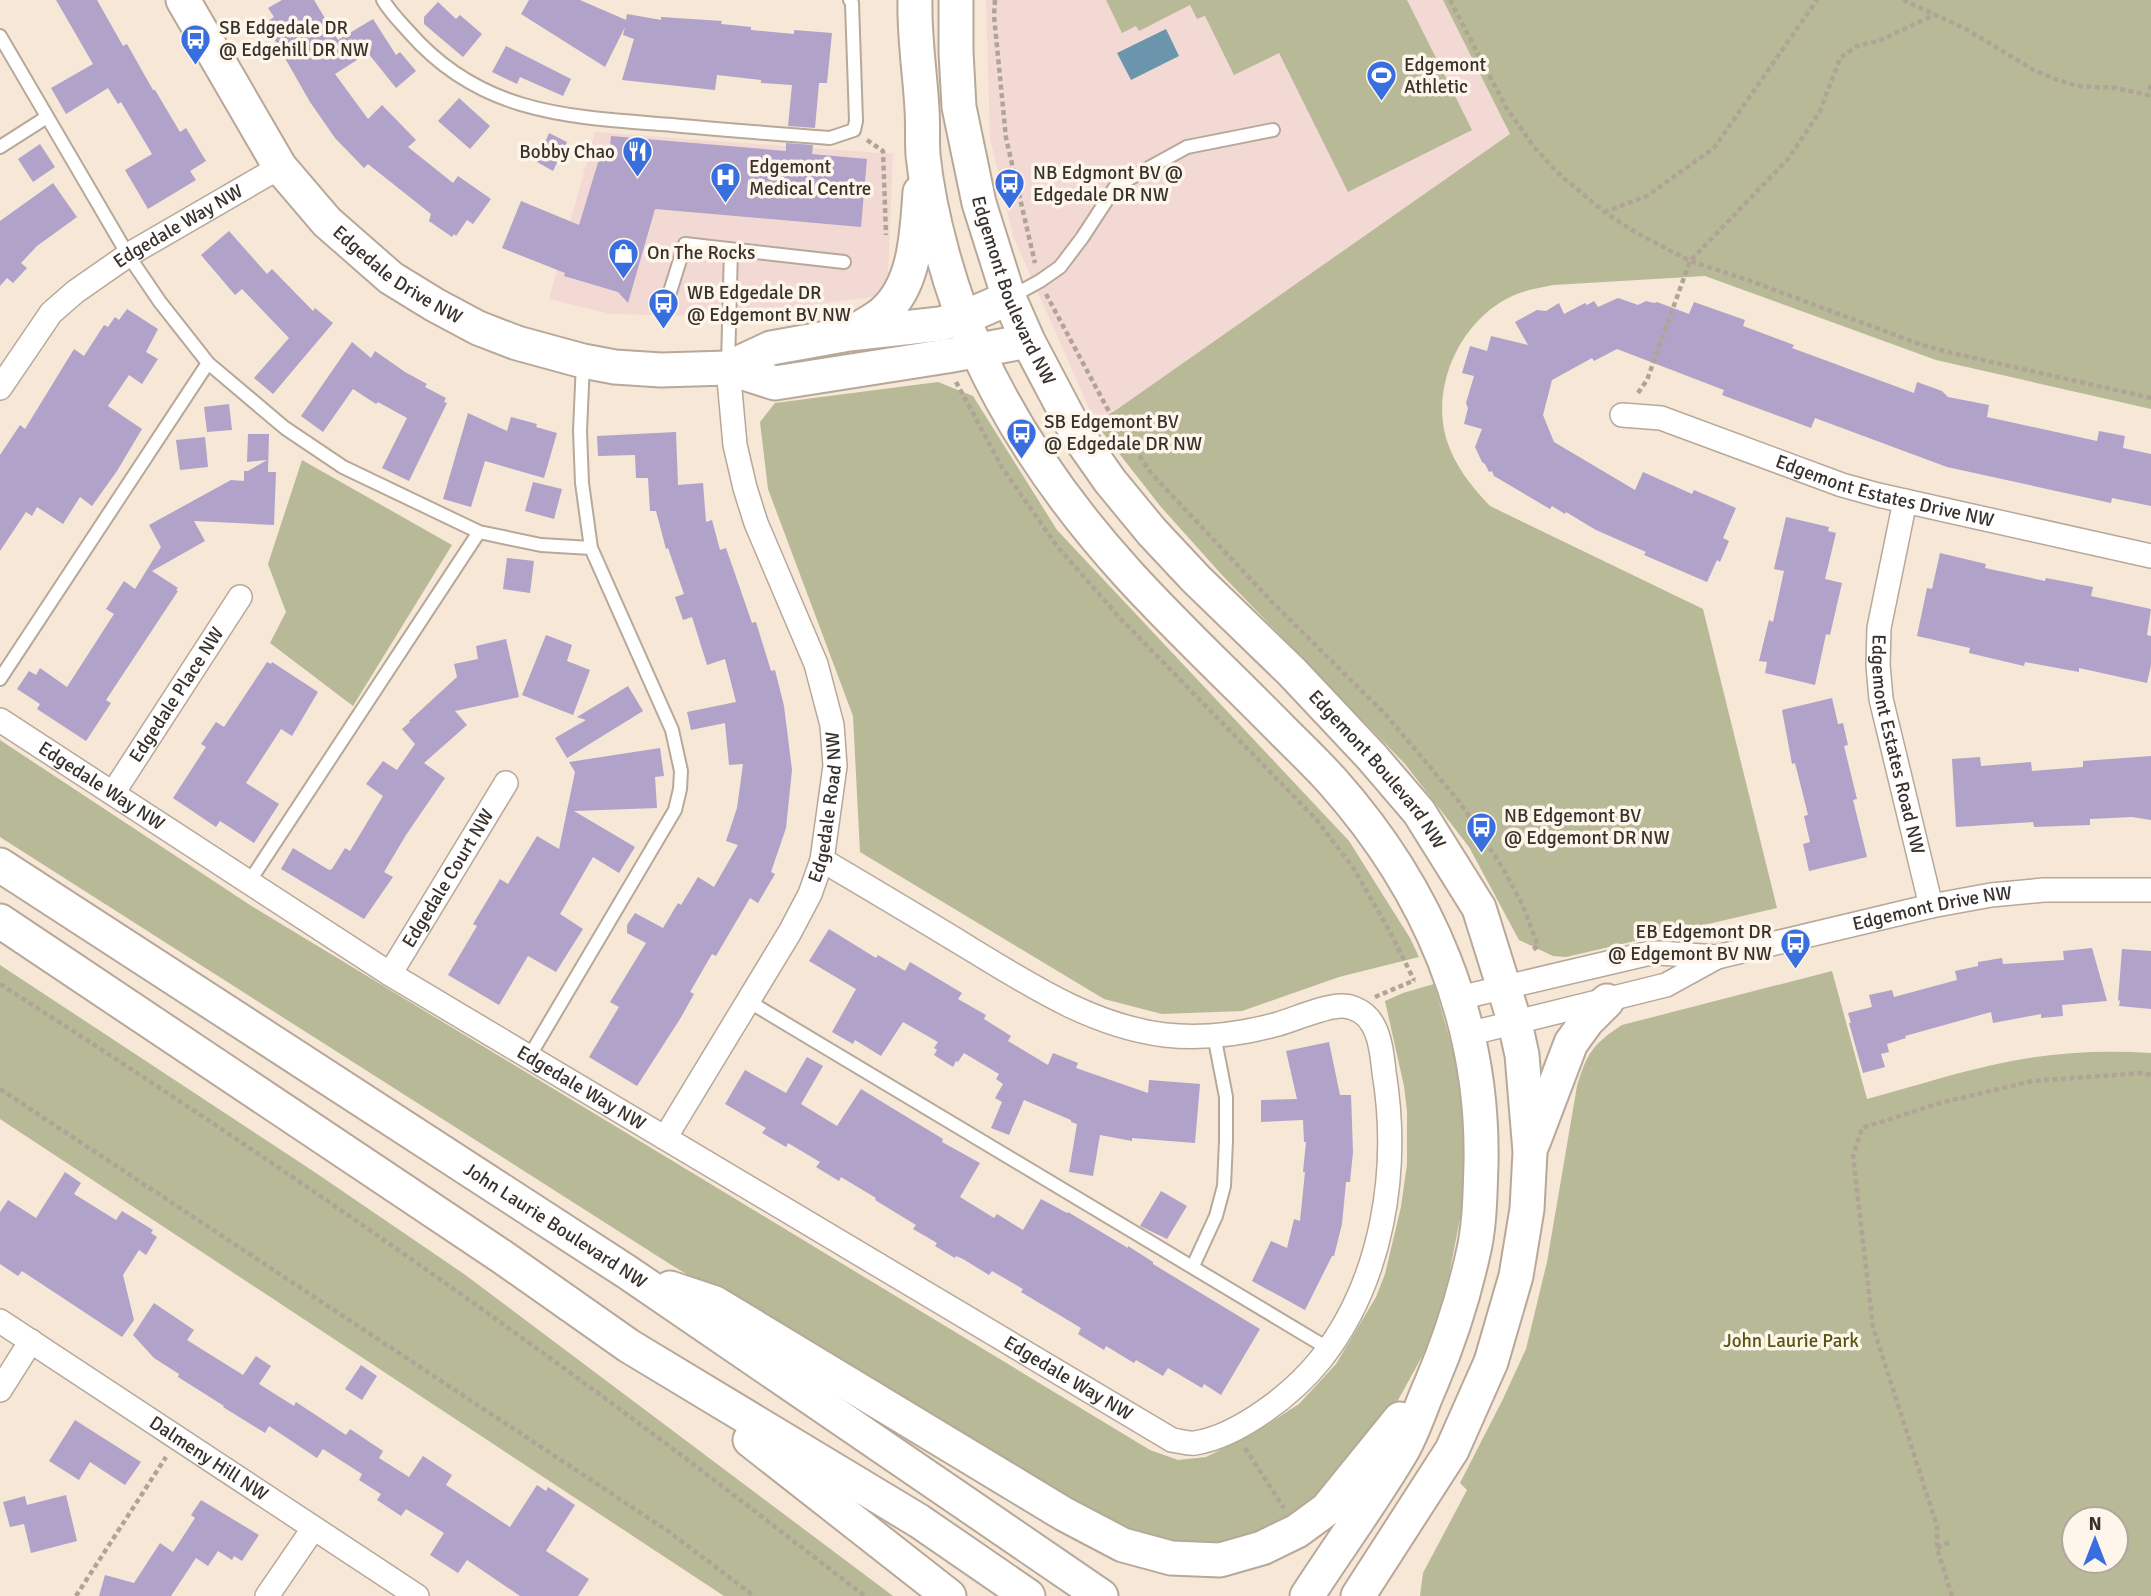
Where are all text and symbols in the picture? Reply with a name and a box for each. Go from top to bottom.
place label: SB Edgedale DR @ Edgehill DR NW [219,16,369,62]
bus stop icon: SB Edgedale DR @ Edgehill DR NW [179,22,213,66]
place label: Edgemont Athletic [1404,53,1487,99]
sports icon: Edgemont Athletic [1364,59,1398,103]
restaurant icon: Bobby Chao [621,135,655,179]
place label: Bobby Chao [519,140,615,164]
place label: Edgemont Medical Centre [749,155,871,201]
hospital icon: Edgemont Medical Centre [709,161,743,205]
place label: NB Edgmont BV @ Edgedale DR NW [1033,161,1183,207]
bus stop icon: NB Edgmont BV @ Edgedale DR NW [993,167,1027,211]
street label: Edgedale Way NW [109,179,247,274]
street label: Edgemont Boulevard NW [966,194,1061,389]
street label: Edgedale Drive NW [327,220,466,329]
shop icon: On The Rocks [607,236,641,280]
place label: On The Rocks [647,241,755,265]
place label: WB Edgedale DR @ Edgemont BV NW [687,281,851,327]
bus stop icon: WB Edgedale DR @ Edgemont BV NW [647,287,681,331]
place label: SB Edgemont BV @ Edgedale DR NW [1044,410,1202,456]
bus stop icon: SB Edgemont BV @ Edgedale DR NW [1004,416,1038,460]
street label: Edgemont Estates Drive NW [1772,449,1996,533]
street label: Edgedale Place NW [124,623,229,767]
street label: Edgemont Estates Road NW [1866,634,1930,857]
street label: Edgemont Boulevard NW [1303,685,1451,853]
street label: Edgedale Road NW [803,731,847,886]
street label: Edgedale Way NW [34,736,169,836]
place label: NB Edgemont BV @ Edgemont DR NW [1504,804,1670,850]
street label: Edgedale Court NW [397,805,499,952]
bus stop icon: NB Edgemont BV @ Edgemont DR NW [1464,810,1498,854]
street label: Edgemont Drive NW [1850,881,2013,936]
place label: EB Edgemont DR @ Edgemont BV NW [1608,920,1772,966]
bus stop icon: EB Edgemont DR @ Edgemont BV NW [1778,926,1812,970]
street label: Edgedale Way NW [512,1040,650,1136]
street label: John Laurie Boulevard NW [459,1157,652,1294]
park label: John Laurie Park [1723,1329,1859,1353]
street label: Edgedale Way NW [999,1331,1137,1426]
street label: Dalmeny Hill NW [145,1411,273,1506]
north arrow [2060,1505,2130,1575]
text: N [2088,1512,2102,1536]

